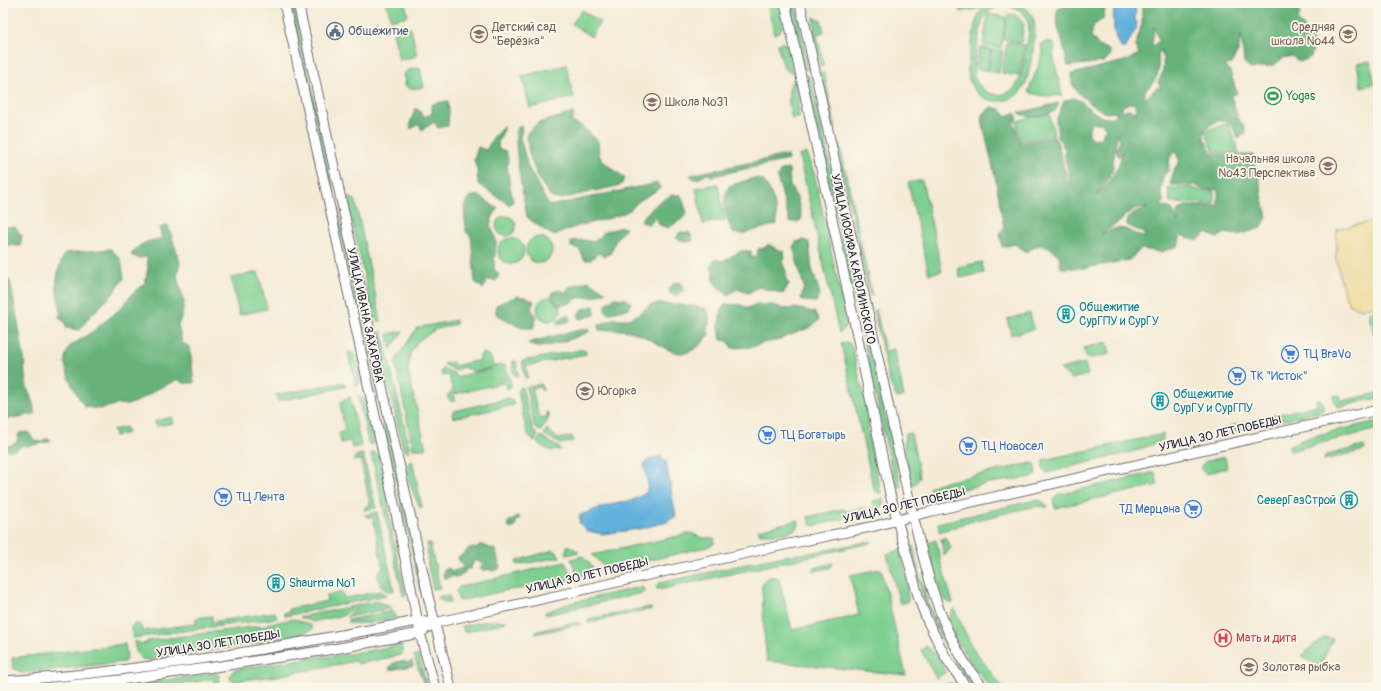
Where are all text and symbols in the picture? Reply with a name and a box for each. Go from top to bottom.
place label: Детский сад "Берёзка" [491,20,557,49]
place label: Средняя школа №44 [1271,20,1335,49]
public building icon: Общежитие [325,21,345,41]
place label: Общежитие [348,24,408,39]
school or university icon: Детский сад "Берёзка" [469,24,489,44]
school or university icon: Средняя школа №44 [1338,24,1358,44]
sports icon: Yogas [1263,86,1283,106]
place label: Yogas [1285,89,1316,104]
school or university icon: Школа №31 [642,92,662,112]
place label: Школа №31 [665,95,728,110]
place label: Начальная школа №43 Перспектива [1218,152,1315,181]
school or university icon: Начальная школа №43 Перспектива [1318,156,1338,176]
street label: УЛИЦА ИОСИФА КАРОЛИНСКОГО [828,172,878,346]
street label: УЛИЦА ИВАНА ЗАХАРОВА [343,246,387,384]
place label: Общежитие СурГПУ и СурГУ [1079,300,1159,329]
building icon: Общежитие СурГПУ и СурГУ [1056,304,1076,324]
supermarket icon: ТЦ BraVo [1280,344,1300,364]
place label: ТЦ BraVo [1303,347,1352,362]
supermarket icon: ТК "Исток" [1227,366,1247,386]
place label: ТК "Исток" [1250,369,1308,384]
school or university icon: Югорка [575,381,595,401]
place label: Югорка [598,384,637,399]
place label: Общежитие СурГУ и СурГПУ [1173,387,1253,416]
building icon: Общежитие СурГУ и СурГПУ [1150,391,1170,411]
street label: УЛИЦА 30 ЛЕТ ПОБЕДЫ [1157,413,1283,455]
supermarket icon: ТЦ Богатырь [757,425,777,445]
place label: ТЦ Богатырь [780,428,846,443]
supermarket icon: ТЦ Новосел [958,436,978,456]
place label: ТЦ Новосел [981,439,1044,454]
street label: УЛИЦА 30 ЛЕТ ПОБЕДЫ [841,485,967,527]
supermarket icon: ТЦ Лента [213,487,233,507]
place label: ТЦ Лента [236,490,285,505]
building icon: СеверГазСтрой [1339,490,1359,510]
place label: СеверГазСтрой [1257,493,1336,508]
supermarket icon: ТД Мерцана [1183,499,1203,519]
place label: ТД Мерцана [1119,502,1180,517]
street label: УЛИЦА 30 ЛЕТ ПОБЕДЫ [524,555,650,597]
building icon: Shaurma №1 [266,573,286,593]
place label: Shaurma №1 [289,576,355,591]
street label: УЛИЦА 30 ЛЕТ ПОБЕДЫ [155,627,281,661]
hospital icon: Мать и дитя [1213,628,1233,648]
place label: Мать и дитя [1236,631,1297,646]
school or university icon: Золотая рыбка [1239,657,1259,677]
place label: Золотая рыбка [1262,660,1341,675]

